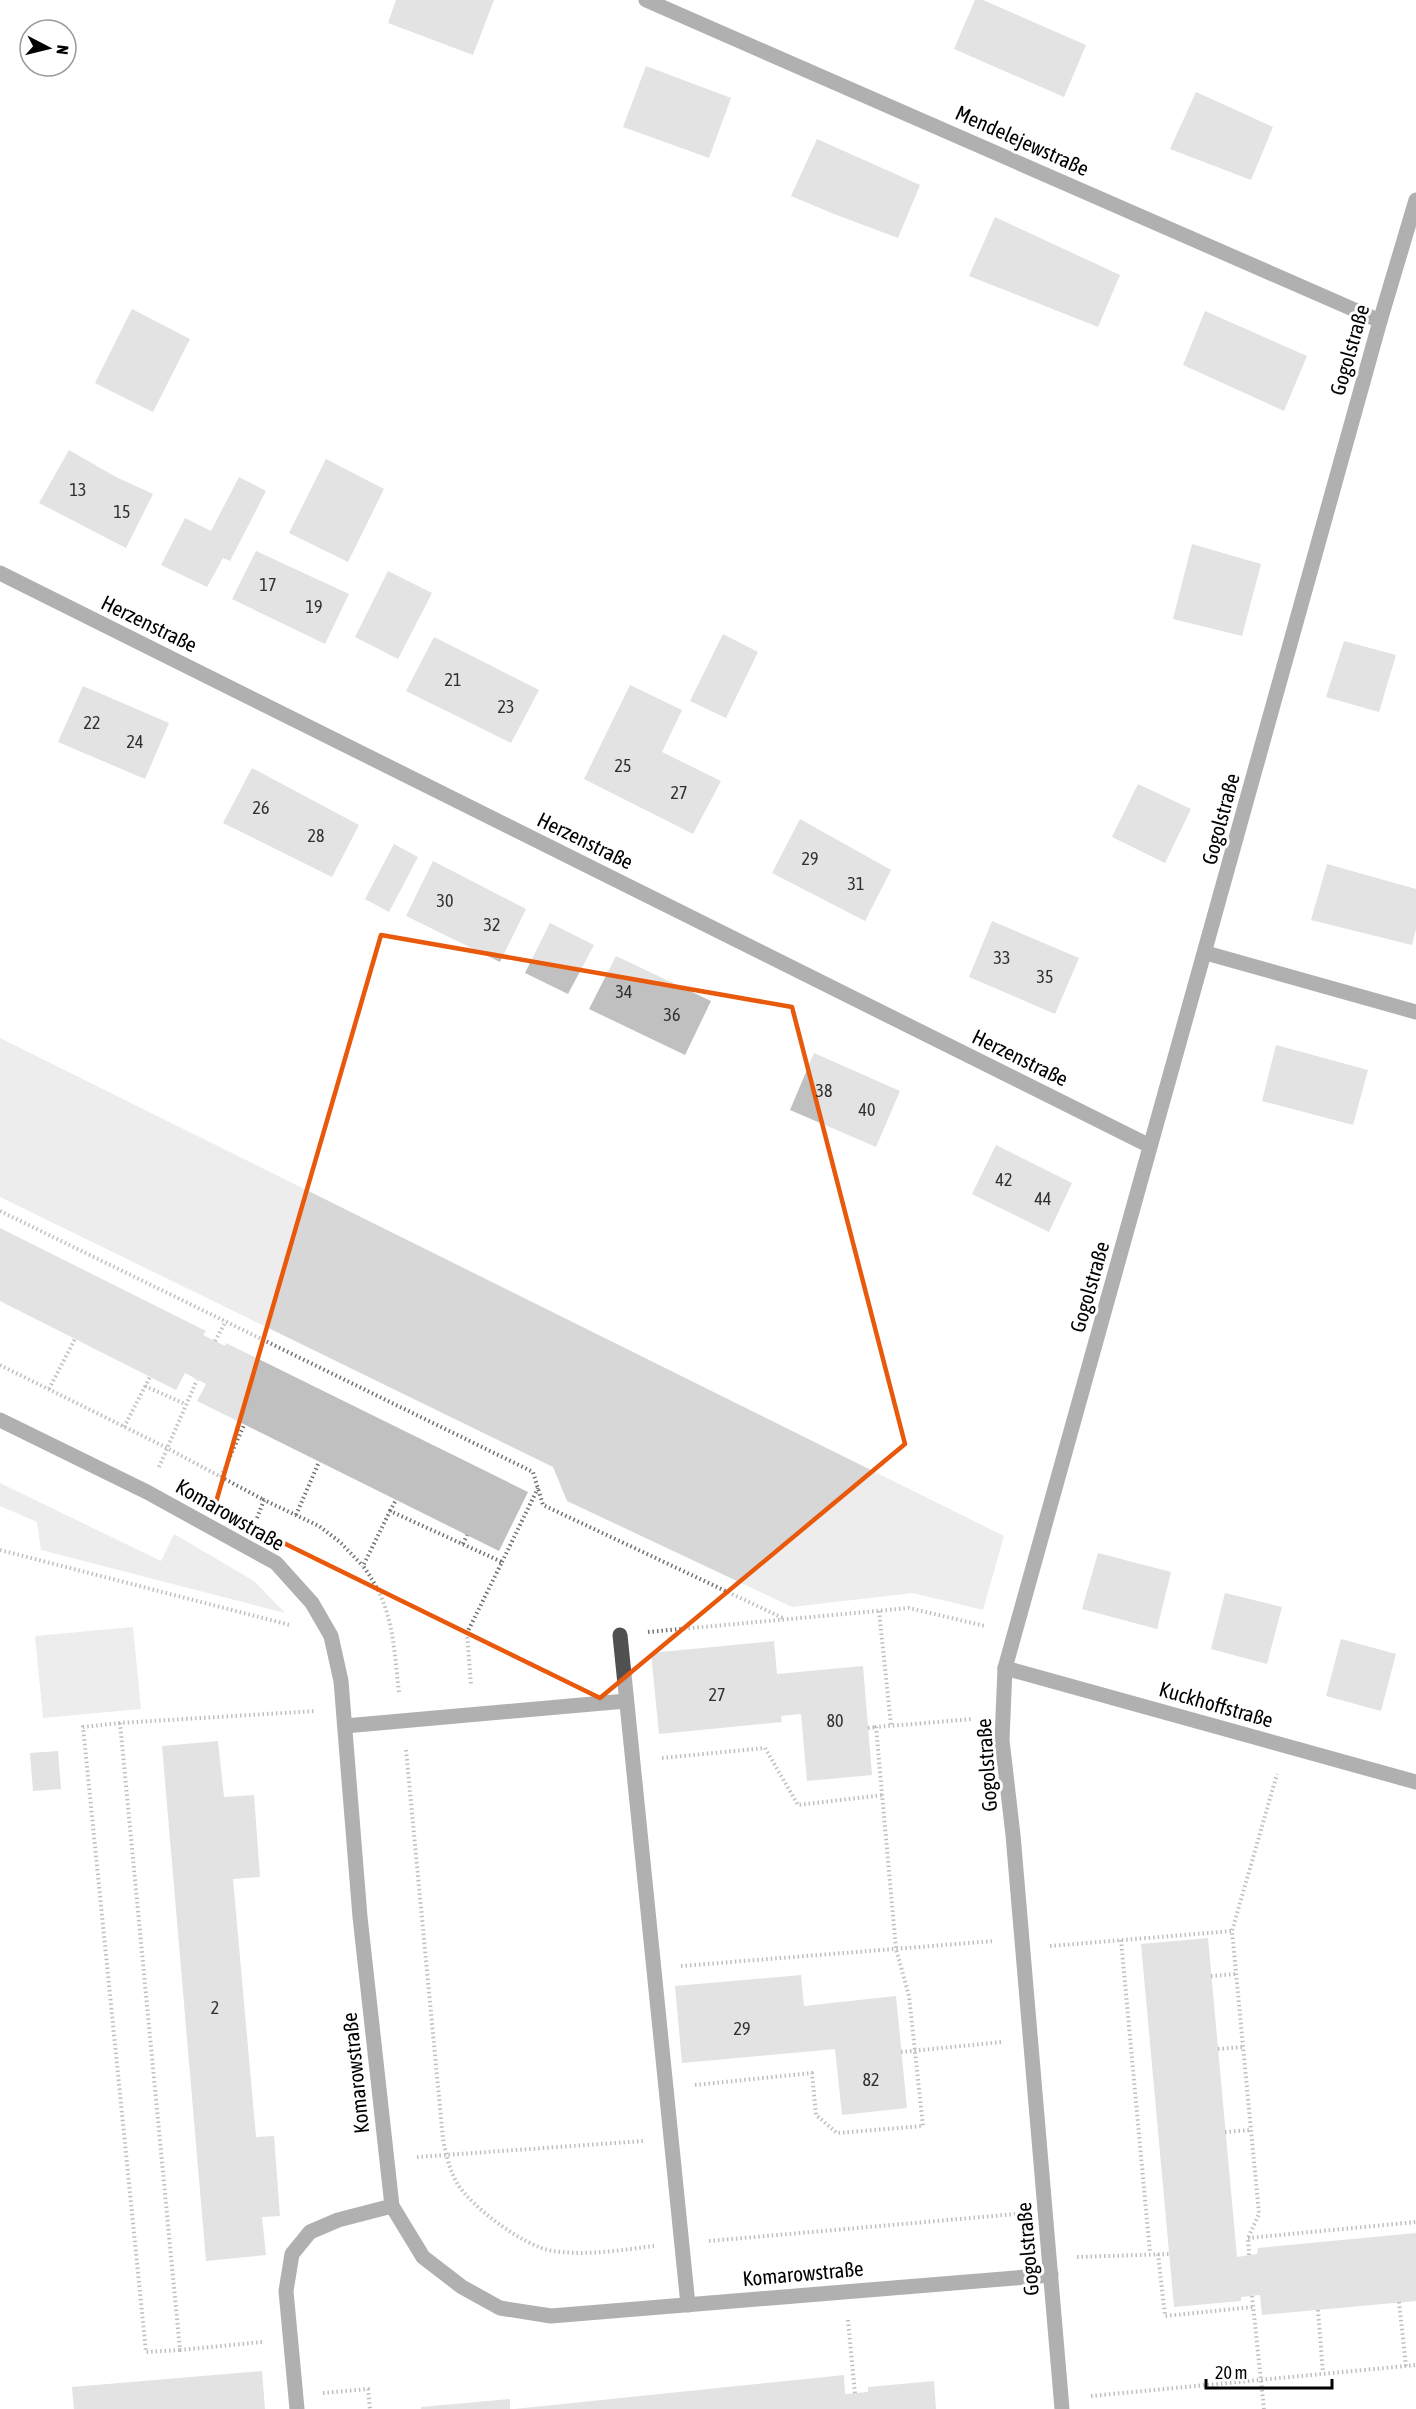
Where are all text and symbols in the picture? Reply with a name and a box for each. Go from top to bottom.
north arrow [18,18,78,78]
text: N [53,44,72,56]
street label: Mendelejewstraße [952,100,1093,180]
street label: Gogolstraße [1325,302,1373,398]
house number: 13 [70,479,86,500]
house number: 15 [114,501,130,522]
house number: 17 [260,574,276,595]
street label: Herzenstraße [98,590,201,657]
house number: 19 [306,596,322,617]
house number: 21 [445,669,461,690]
house number: 23 [498,696,514,717]
house number: 22 [84,712,100,733]
house number: 24 [127,731,143,752]
house number: 25 [615,755,631,776]
street label: Gogolstraße [1196,771,1244,867]
house number: 27 [671,782,687,803]
house number: 26 [253,797,269,818]
street label: Herzenstraße [534,807,637,874]
house number: 28 [308,825,324,846]
house number: 29 [802,848,818,869]
house number: 31 [848,873,864,894]
house number: 30 [437,890,453,911]
house number: 32 [484,914,500,935]
house number: 33 [994,947,1010,968]
house number: 35 [1037,966,1053,987]
house number: 34 [616,981,632,1002]
house number: 36 [664,1004,680,1025]
street label: Herzenstraße [969,1024,1072,1091]
house number: 38 [816,1080,832,1101]
house number: 40 [859,1099,875,1120]
house number: 42 [996,1169,1012,1190]
house number: 44 [1035,1188,1051,1209]
street label: Gogolstraße [1065,1239,1113,1335]
street label: Komarowstraße [172,1473,289,1555]
street label: Kuckhoffstraße [1157,1676,1276,1732]
house number: 27 [709,1684,725,1705]
house number: 80 [827,1710,843,1731]
street label: Gogolstraße [971,1718,1001,1813]
house number: 2 [211,1997,219,2018]
street label: Komarowstraße [337,2011,373,2135]
house number: 29 [734,2018,750,2039]
house number: 82 [863,2069,879,2090]
street label: Gogolstraße [1011,2201,1043,2297]
street label: Komarowstraße [741,2256,864,2290]
scale bar [1206,2352,1332,2390]
text: 20 m [1215,2362,1247,2383]

